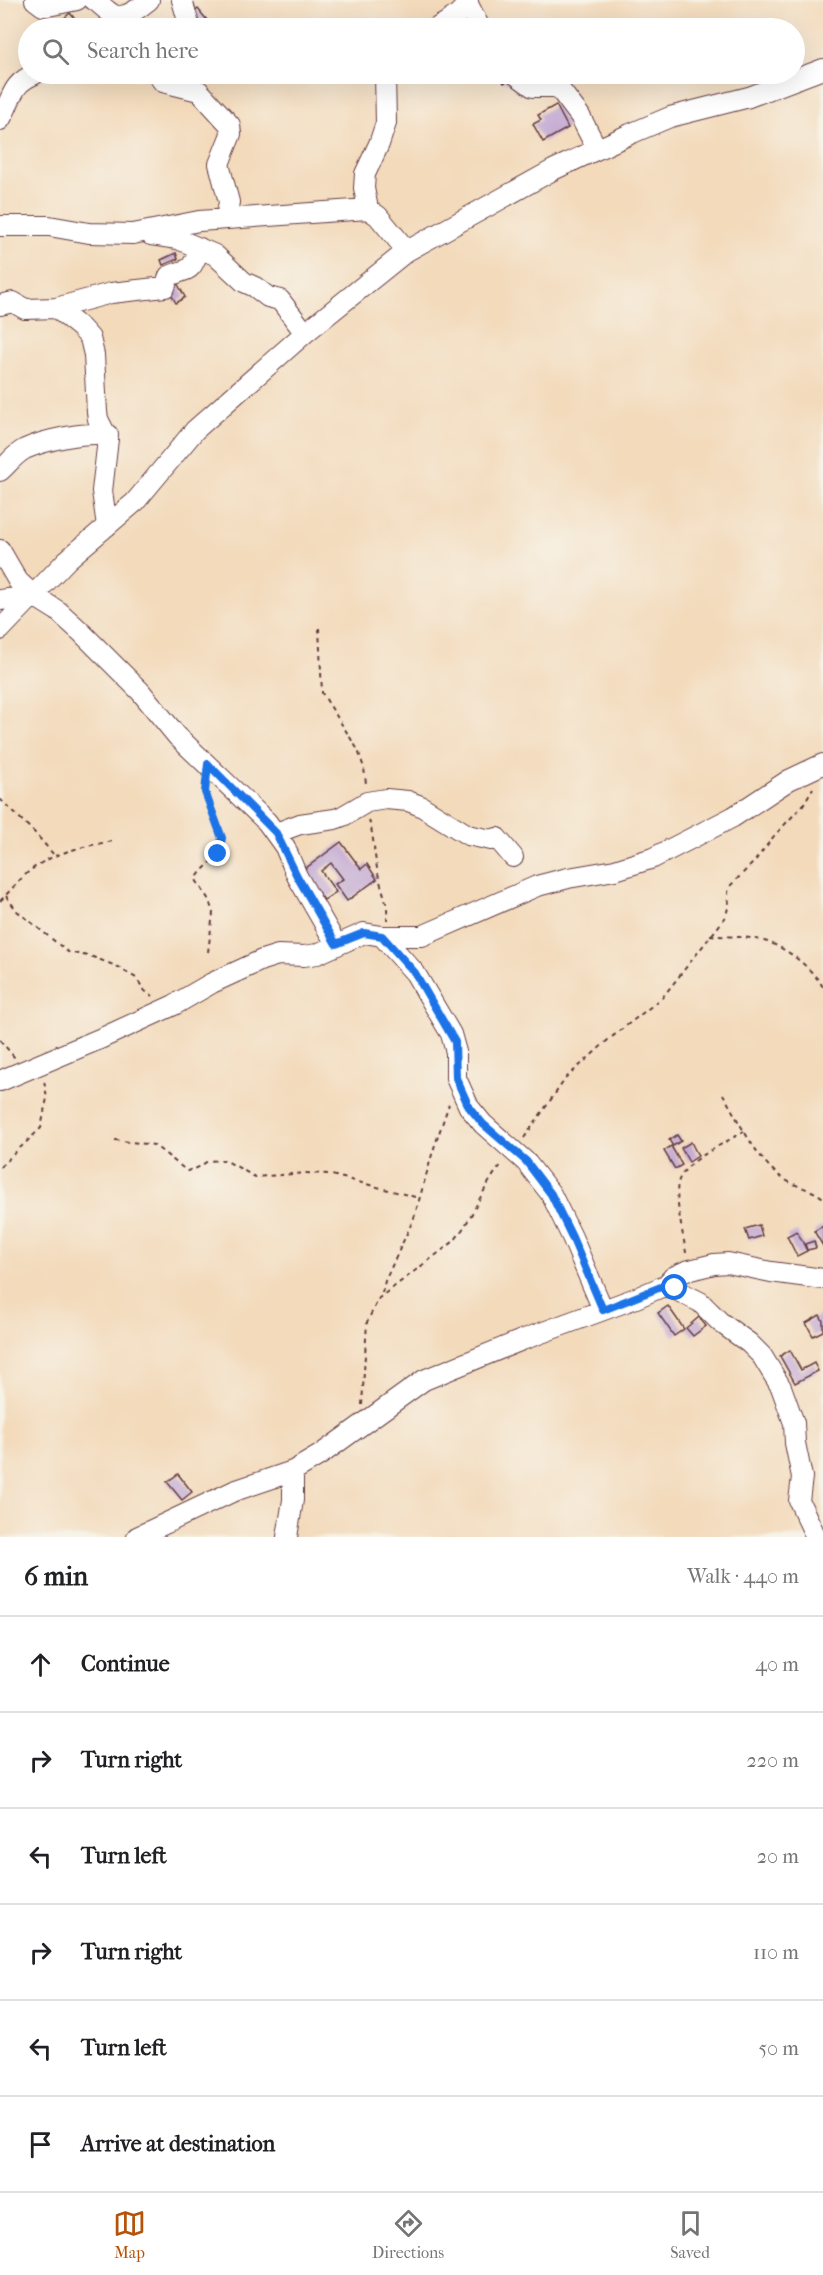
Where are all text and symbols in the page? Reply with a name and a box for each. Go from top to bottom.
search box [18,18,805,84]
icon: search [39,35,72,68]
text: Search here [87,38,199,64]
route end [204,840,230,866]
route start [661,1274,687,1300]
text: 6 min [24,1561,88,1592]
text: Walk · 440 m [687,1565,799,1588]
icon: ahead [24,1648,57,1681]
text: Continue [81,1651,170,1677]
text: 40 m [755,1653,799,1676]
icon: right [24,1744,57,1777]
text: Turn right [81,1747,182,1773]
text: 220 m [746,1749,799,1772]
icon: left [24,1840,57,1873]
text: Turn left [81,1843,167,1869]
text: 20 m [757,1845,799,1868]
icon: right [24,1936,57,1969]
text: Turn right [81,1939,182,1965]
text: 110 m [753,1941,799,1964]
icon: left [24,2032,57,2065]
text: Turn left [81,2035,167,2061]
text: 50 m [758,2037,799,2060]
icon: arrive [24,2128,57,2161]
text: Arrive at destination [81,2131,275,2157]
tab: Map [113,2207,146,2262]
tab: Directions [372,2207,444,2262]
tab: Saved [670,2207,710,2262]

